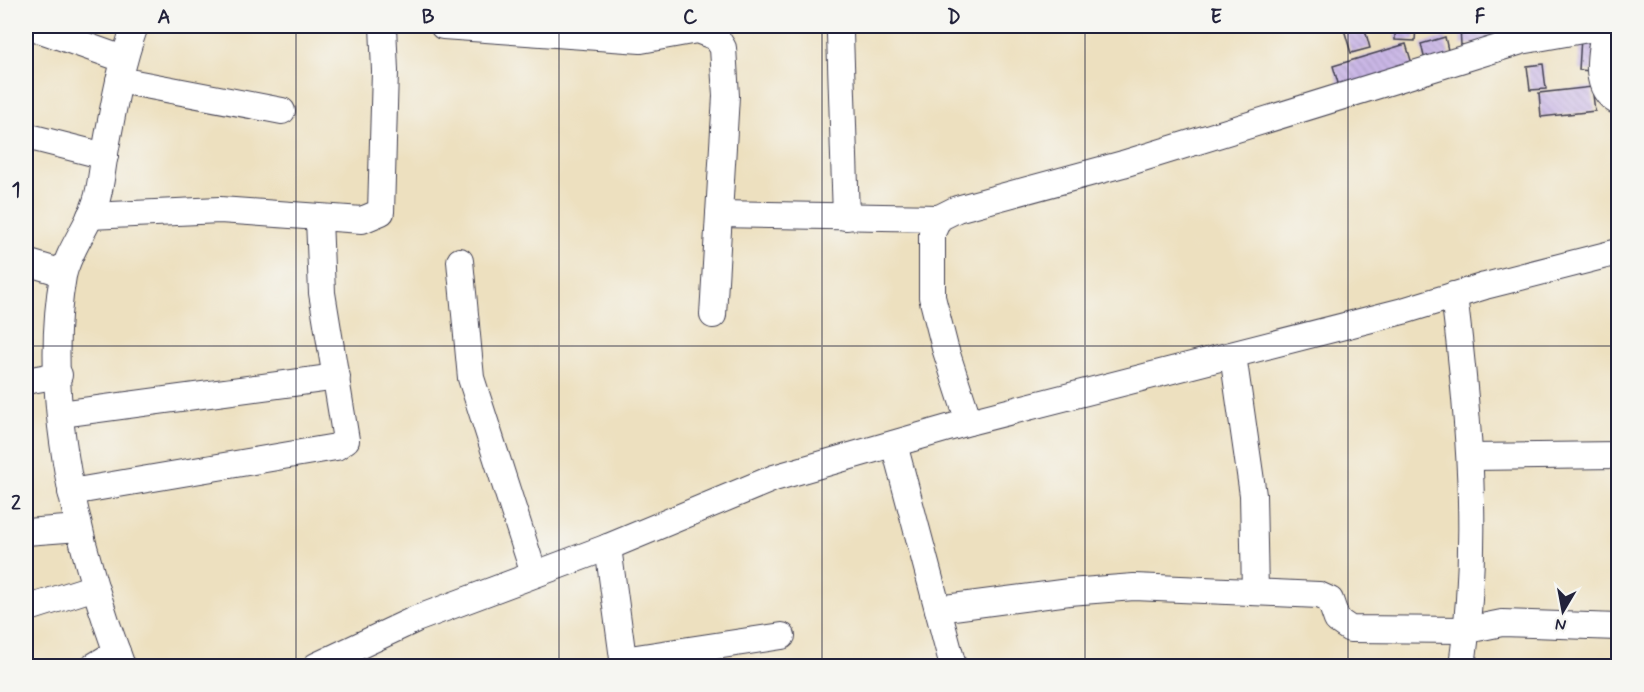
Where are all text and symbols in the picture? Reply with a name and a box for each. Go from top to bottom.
text: A [157,4,171,31]
text: B [422,4,435,31]
text: C [683,4,698,31]
text: D [947,4,961,31]
text: E [1210,4,1222,31]
text: F [1475,4,1486,31]
text: 1 [12,177,20,204]
text: 2 [11,490,21,517]
north arrow [1533,581,1593,641]
text: N [1554,613,1568,636]

